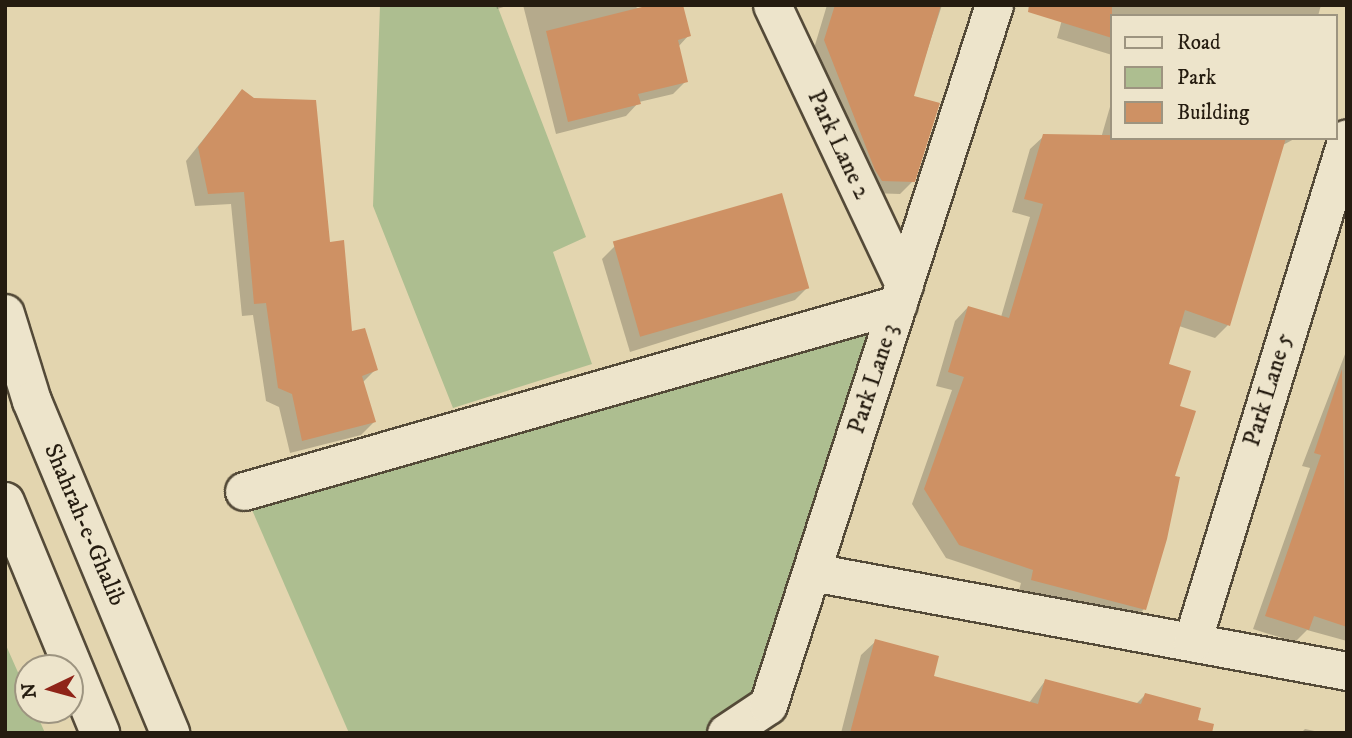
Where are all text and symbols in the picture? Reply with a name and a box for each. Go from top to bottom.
legend [1110,14,1338,140]
text: Road [1177,30,1221,56]
text: Park [1177,65,1216,91]
street label: Park Lane 2 [800,86,876,204]
text: Building [1177,100,1249,126]
street label: Park Lane 3 [843,320,905,438]
street label: Park Lane 5 [1238,330,1300,450]
street label: Shahrah-e-Ghalib [37,440,131,610]
north arrow [14,654,84,724]
text: N [17,682,42,699]

